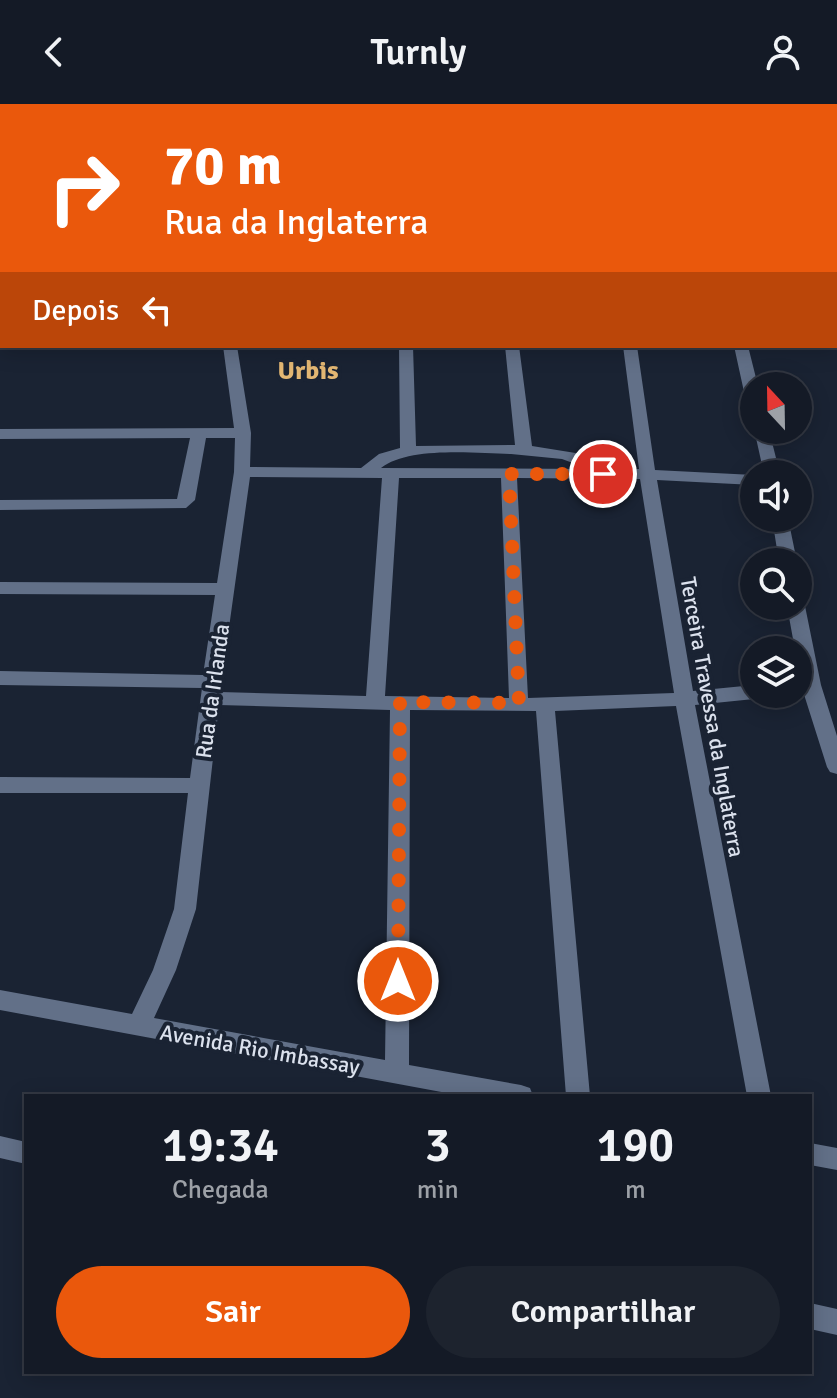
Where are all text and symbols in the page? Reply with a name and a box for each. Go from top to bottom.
icon: back [32,30,76,74]
text: Turnly [370,30,467,75]
icon: person [761,30,805,74]
text: 70 m [164,131,282,200]
icon: right [32,136,136,240]
text: Rua da Inglaterra [164,200,428,245]
icon: left [135,288,179,332]
text: Depois [32,292,119,329]
district label: Urbis [277,355,339,387]
north arrow [740,372,812,444]
map controls [740,372,812,708]
pin [569,440,637,508]
icon: arrive [581,452,625,496]
button: sound [740,460,812,532]
button: search [740,548,812,620]
street label: Terceira Travessa da Inglaterra [675,575,750,859]
street label: Rua da Irlanda [190,622,235,760]
button: layers [740,636,812,708]
position arrow [356,939,440,1023]
street label: Avenida Rio Imbassay [158,1019,362,1080]
text: 19:34 [162,1116,279,1175]
text: 3 [425,1116,451,1175]
text: 190 [596,1116,674,1175]
text: Chegada [172,1174,269,1206]
text: min [417,1174,459,1206]
text: m [625,1174,646,1206]
button: Sair [56,1266,410,1358]
button: Compartilhar [426,1266,780,1358]

